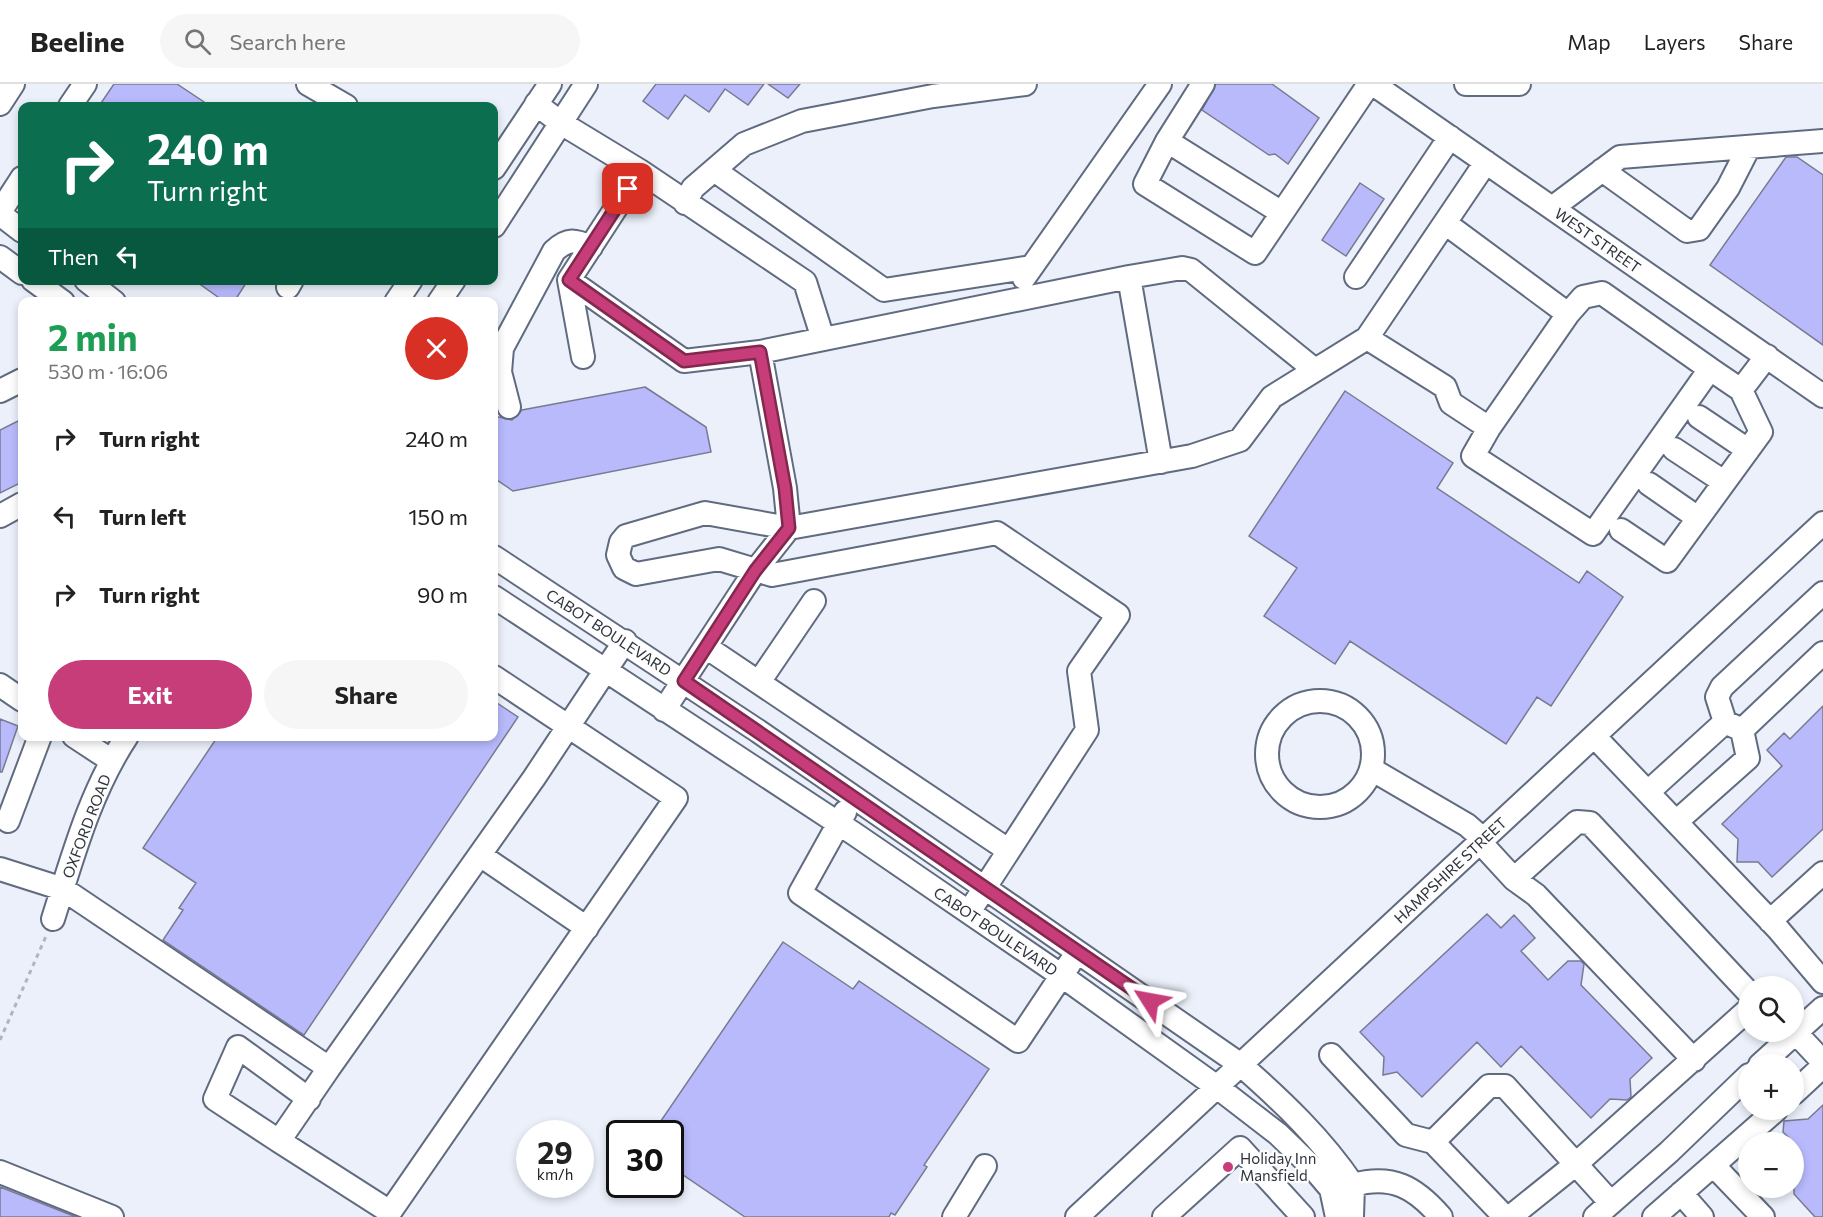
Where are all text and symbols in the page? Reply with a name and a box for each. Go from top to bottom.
search box [160,14,580,68]
text: Beeline [30,24,124,58]
icon: search [181,25,214,58]
text: Search here [229,28,346,55]
text: Map [1567,29,1611,54]
text: Layers [1644,29,1706,54]
text: Share [1739,29,1793,54]
text: 240 m [147,122,269,174]
icon: right [48,126,126,204]
pin [602,163,653,214]
icon: arrive [611,172,644,205]
text: Turn right [147,174,267,207]
street label: WEST STREET [1551,204,1645,277]
icon: left [111,240,144,273]
text: Then [48,243,99,270]
text: 2 min [48,314,138,358]
button: close [405,317,468,380]
text: 530 m · 16:06 [48,359,168,383]
icon: right [48,422,81,455]
text: Turn right [99,425,200,452]
text: 240 m [405,425,468,452]
icon: left [48,500,81,533]
text: Turn left [99,503,186,530]
text: 150 m [408,503,468,530]
icon: right [48,578,81,611]
text: Turn right [99,581,200,608]
text: 90 m [417,581,468,608]
street label: CABOT BOULEVARD [543,585,675,679]
button: Exit [48,660,252,729]
button: Share [264,660,468,729]
street label: OXFORD ROAD [58,772,114,880]
street label: HAMPSHIRE STREET [1390,813,1510,927]
street label: CABOT BOULEVARD [931,883,1061,979]
position arrow [1118,969,1182,1033]
map controls [1738,976,1804,1198]
button: search [1738,976,1804,1042]
button: + [1738,1054,1804,1120]
speed limit sign: 30 [606,1120,684,1198]
button: − [1738,1132,1804,1198]
text: 29 [537,1133,573,1170]
place label: Holiday Inn Mansfield [1240,1149,1316,1184]
marker: Holiday Inn Mansfield [1221,1160,1235,1174]
text: km/h [537,1165,573,1183]

